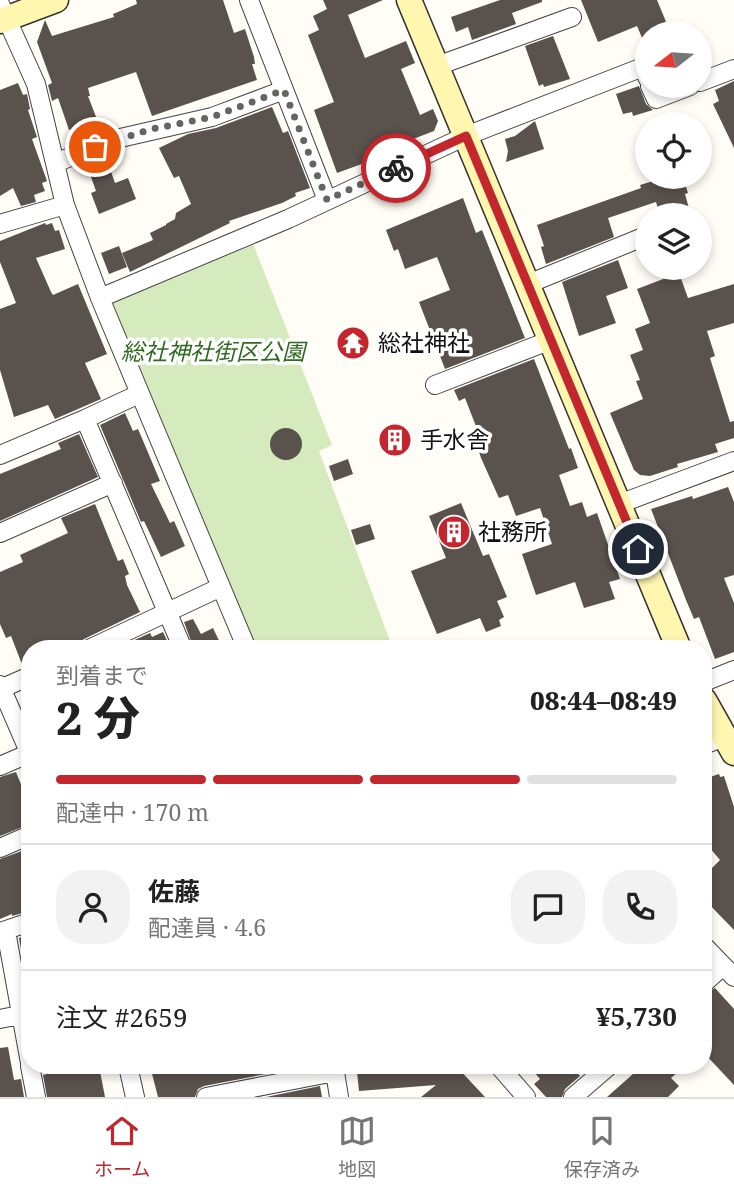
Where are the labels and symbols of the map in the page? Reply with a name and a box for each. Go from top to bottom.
north arrow [635,21,712,98]
pin [65,117,125,177]
courier [361,133,431,203]
temple icon: 総社神社 [334,324,372,362]
place label: 総社神社 [378,326,470,358]
park label: 総社神社街区公園 [121,335,308,367]
building icon: 手水舎 [376,421,414,459]
place label: 手水舎 [420,423,489,455]
building icon: 社務所 [435,513,473,551]
place label: 社務所 [478,515,547,547]
pin [608,519,668,579]

